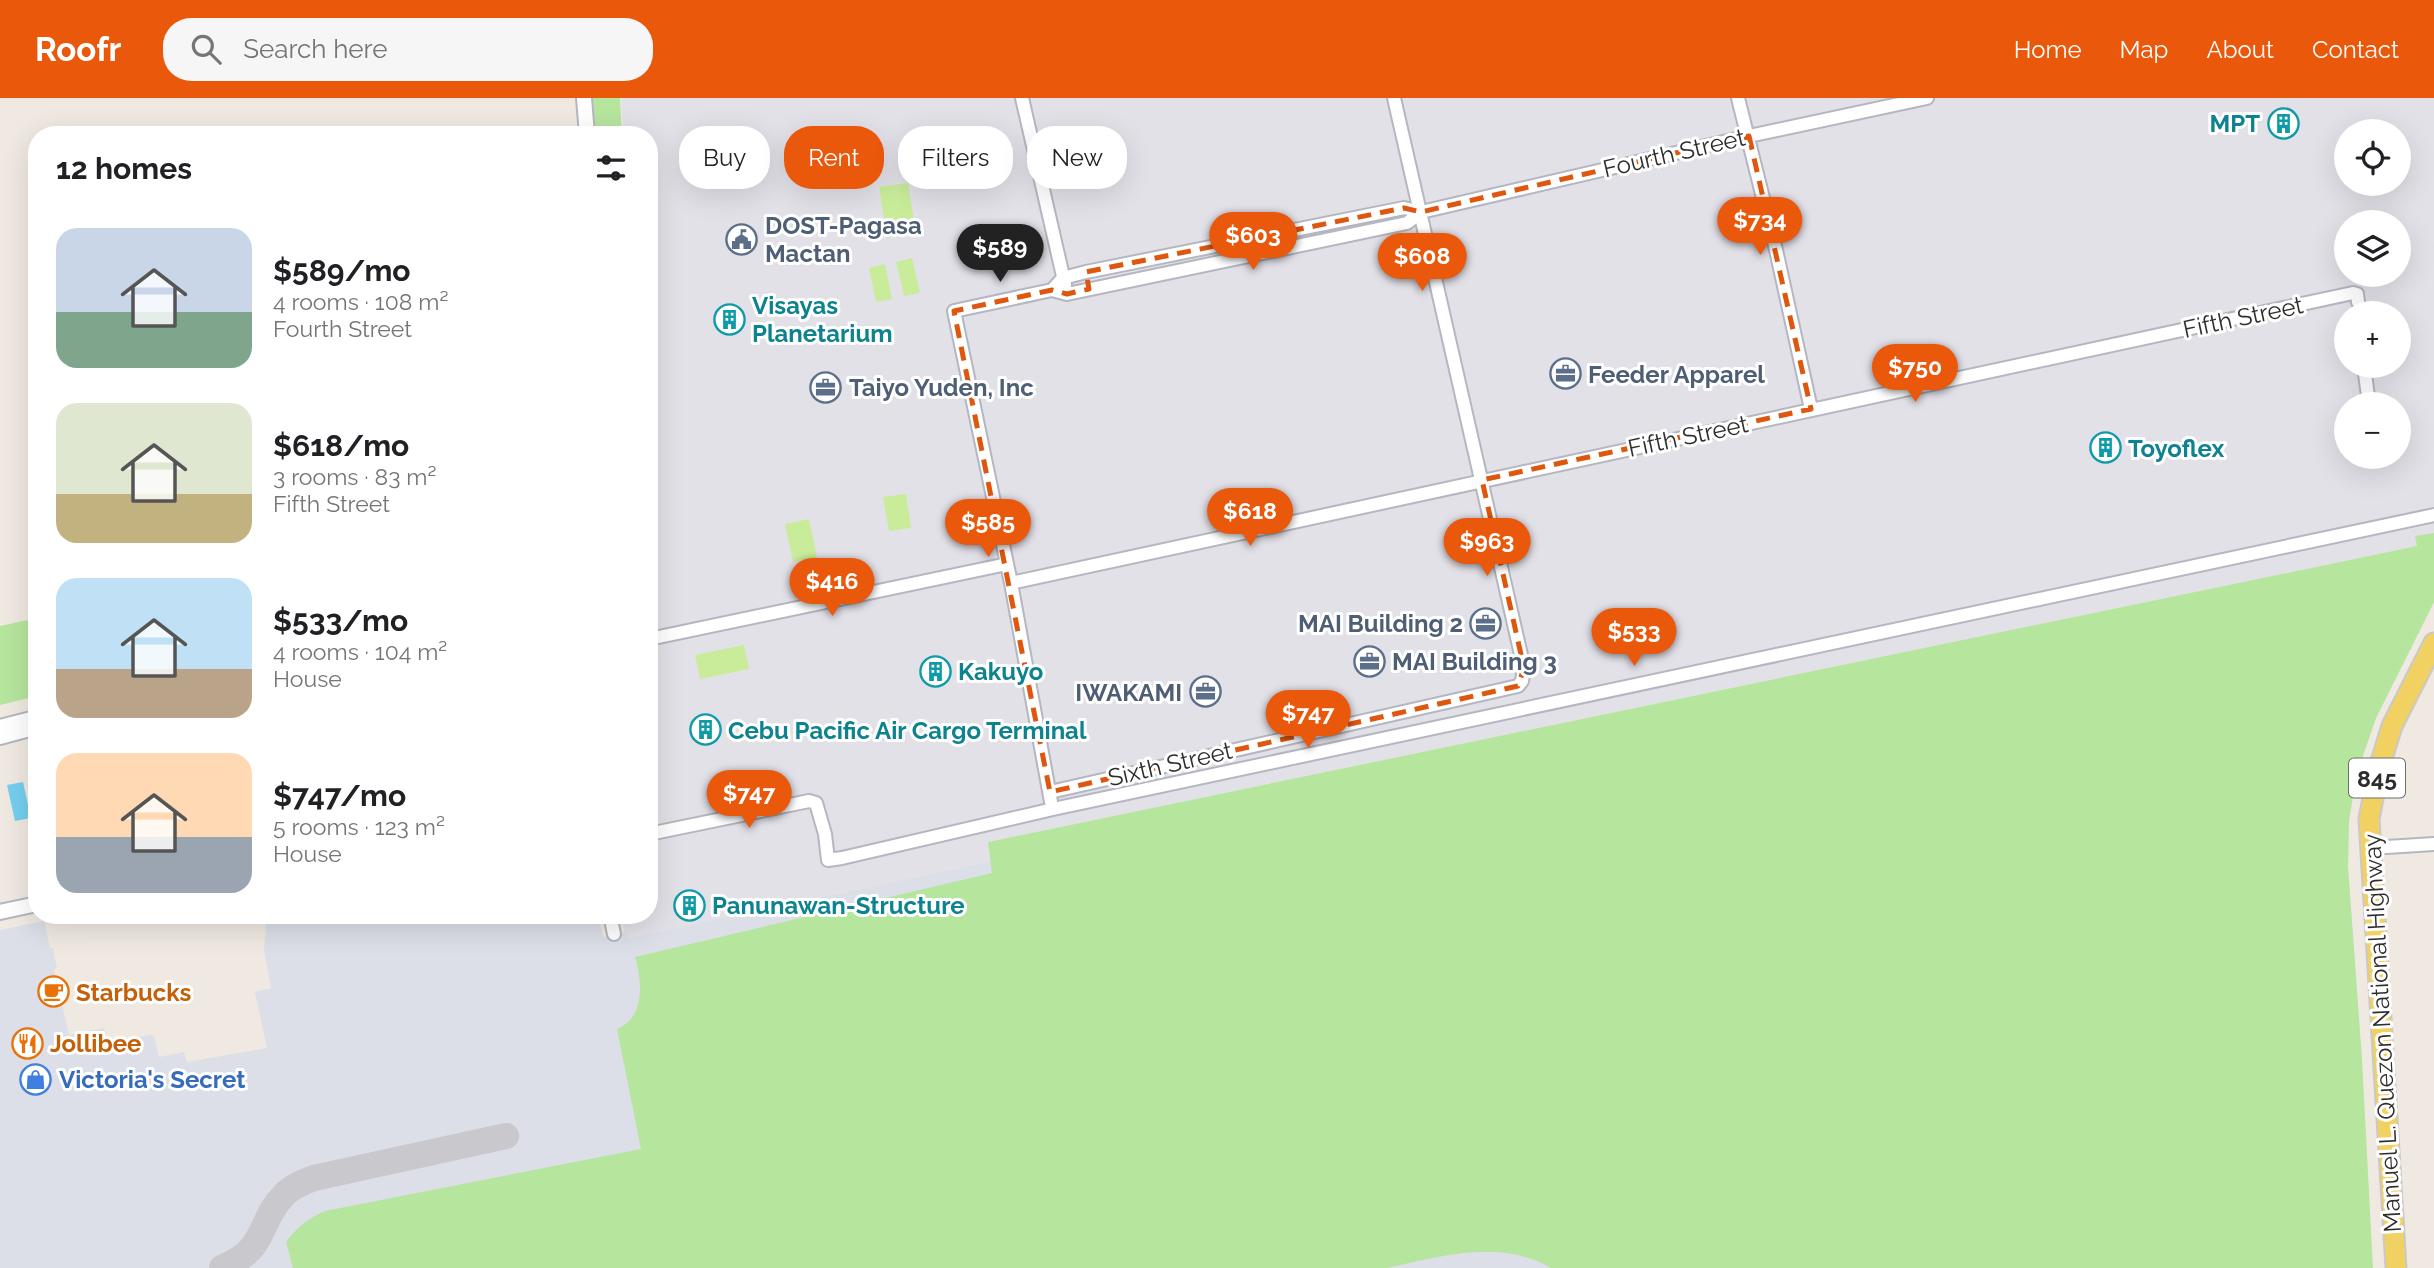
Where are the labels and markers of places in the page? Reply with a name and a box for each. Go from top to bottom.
building icon: MPT [2266,106,2300,140]
place label: MPT [2209,109,2260,138]
pin: $734 [1719,198,1801,257]
place label: DOST-Pagasa Mactan [765,211,922,268]
pin: $603 [1212,212,1294,272]
public building icon: DOST-Pagasa Mactan [725,222,759,256]
pin: $589 [959,225,1041,284]
pin: $608 [1381,234,1463,293]
place label: Visayas Planetarium [752,291,893,348]
building icon: Visayas Planetarium [712,302,746,336]
pin: $750 [1874,344,1956,404]
office icon: Feeder Apparel [1548,357,1582,391]
place label: Feeder Apparel [1588,360,1765,389]
office icon: Taiyo Yuden, Inc [809,370,843,404]
place label: Taiyo Yuden, Inc [849,373,1034,402]
building icon: Toyoflex [2088,431,2122,465]
place label: Toyoflex [2128,434,2224,463]
pin: $618 [1209,489,1291,548]
pin: $585 [947,500,1029,559]
pin: $963 [1446,518,1528,578]
pin: $416 [791,559,873,618]
office icon: MAI Building 2 [1469,606,1503,640]
pin: $533 [1593,608,1675,668]
place label: MAI Building 2 [1298,609,1463,638]
office icon: MAI Building 3 [1352,644,1386,678]
place label: MAI Building 3 [1392,647,1557,676]
building icon: Kakuyo [918,654,952,688]
place label: Kakuyo [958,657,1043,686]
office icon: IWAKAMI [1188,675,1222,709]
place label: IWAKAMI [1075,678,1182,707]
pin: $747 [1267,690,1349,750]
building icon: Cebu Pacific Air Cargo Terminal [688,713,722,747]
place label: Cebu Pacific Air Cargo Terminal [728,716,1087,745]
pin: $747 [708,770,790,830]
building icon: Panunawan-Structure [672,888,706,922]
place label: Panunawan-Structure [712,891,965,920]
cafe icon: Starbucks [36,975,70,1009]
place label: Starbucks [76,978,192,1007]
restaurant icon: Jollibee [10,1026,44,1060]
place label: Jollibee [50,1029,141,1058]
shop icon: Victoria's Secret [19,1062,53,1096]
place label: Victoria's Secret [59,1065,245,1094]

